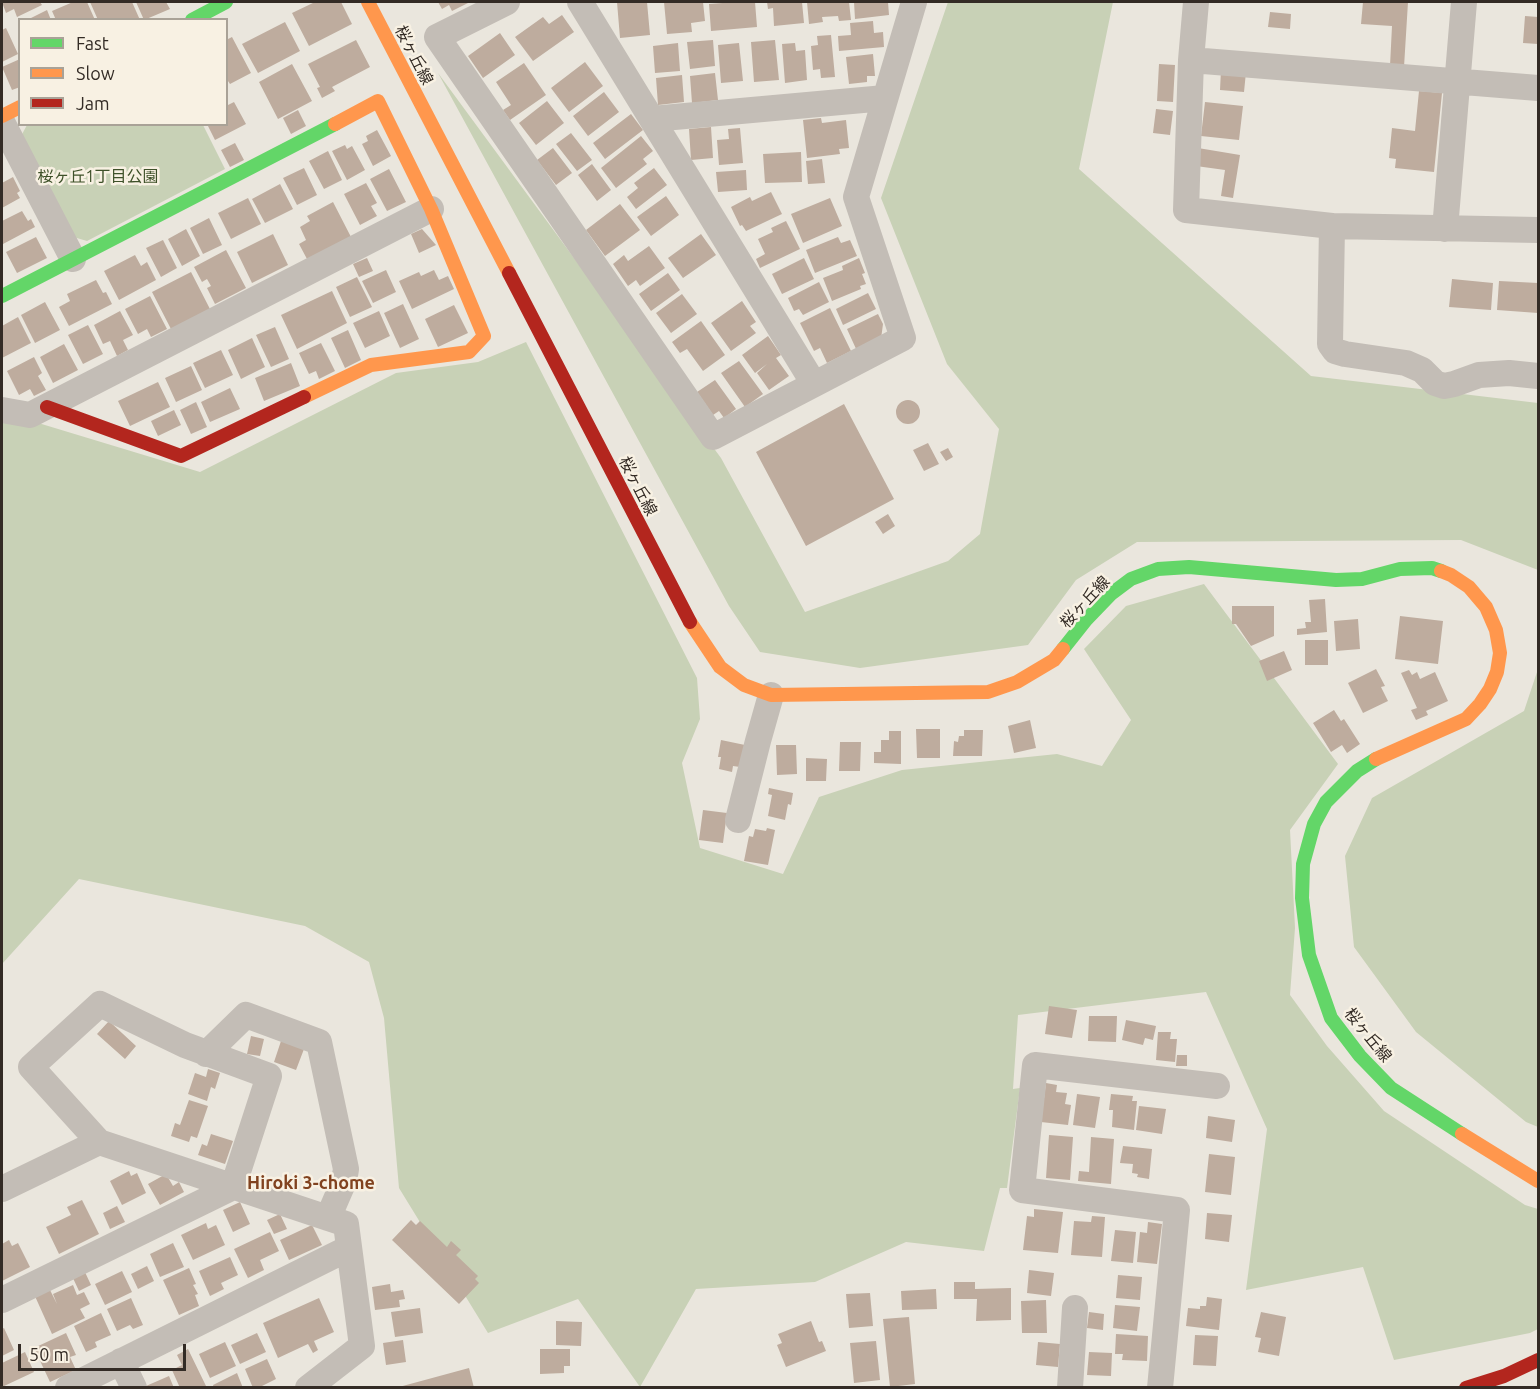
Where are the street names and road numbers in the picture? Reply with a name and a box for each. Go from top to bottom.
street label: 桜ヶ丘線 [391,22,437,88]
street label: 桜ヶ丘線 [615,453,661,519]
street label: 桜ヶ丘線 [1056,572,1114,632]
street label: 桜ヶ丘線 [1340,1004,1396,1066]

